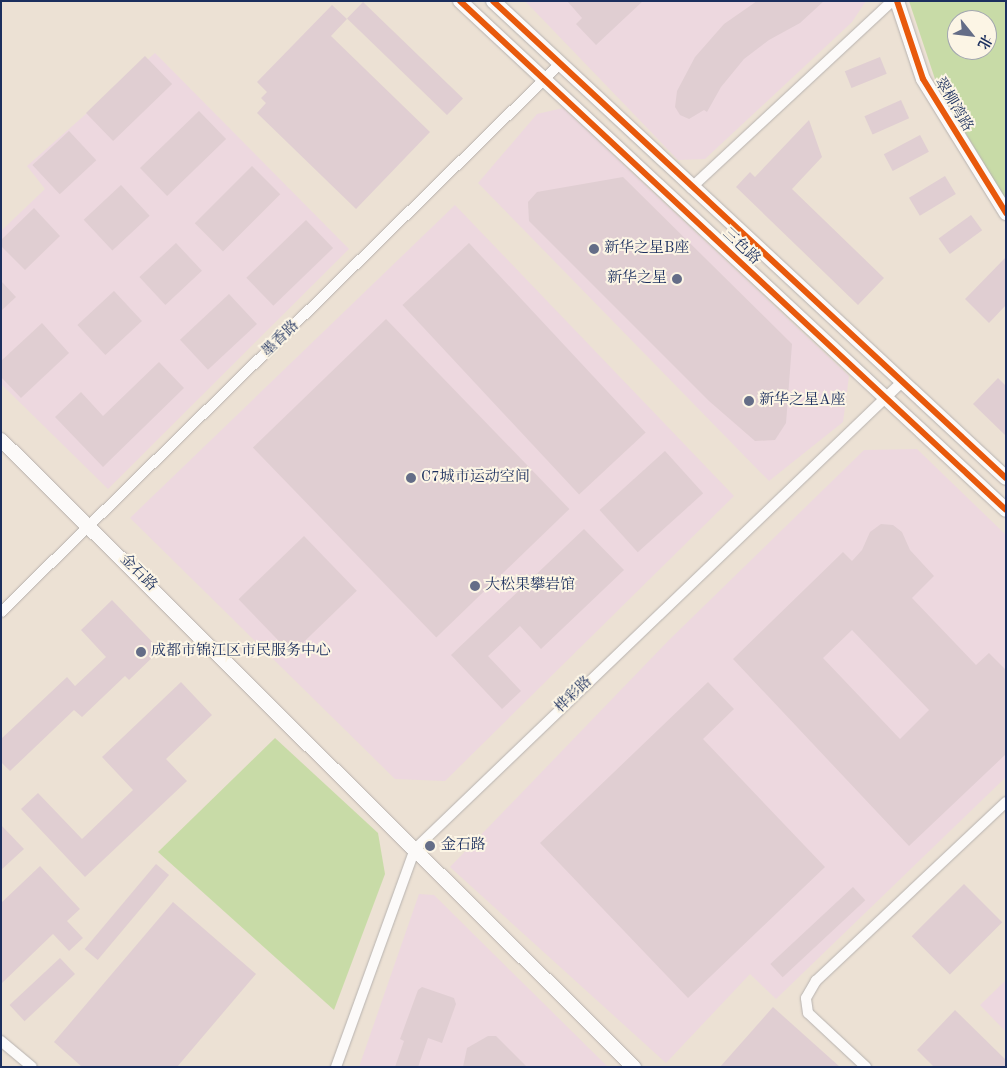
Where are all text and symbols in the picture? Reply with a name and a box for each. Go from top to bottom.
north arrow [947,10,997,60]
text: 北 [975,32,994,51]
street label: 翠柳湾路 [930,75,976,135]
street label: 三色路 [718,225,764,269]
place label: 新华之星B座 [604,240,689,258]
marker: 新华之星B座 [588,243,600,255]
place label: 新华之星 [607,270,667,288]
marker: 新华之星 [671,273,683,285]
street label: 墨香路 [259,317,303,361]
place label: 新华之星A座 [759,392,845,410]
marker: 新华之星A座 [743,395,755,407]
place label: C7城市运动空间 [421,469,530,487]
marker: C7城市运动空间 [405,472,417,484]
street label: 金石路 [116,551,160,595]
place label: 大松果攀岩馆 [485,577,575,595]
marker: 大松果攀岩馆 [469,580,481,592]
place label: 成都市锦江区市民服务中心 [151,643,331,661]
marker: 成都市锦江区市民服务中心 [135,646,147,658]
street label: 桦彩路 [552,673,596,717]
place label: 金石路 [441,837,486,855]
marker: 金石路 [423,839,437,853]

